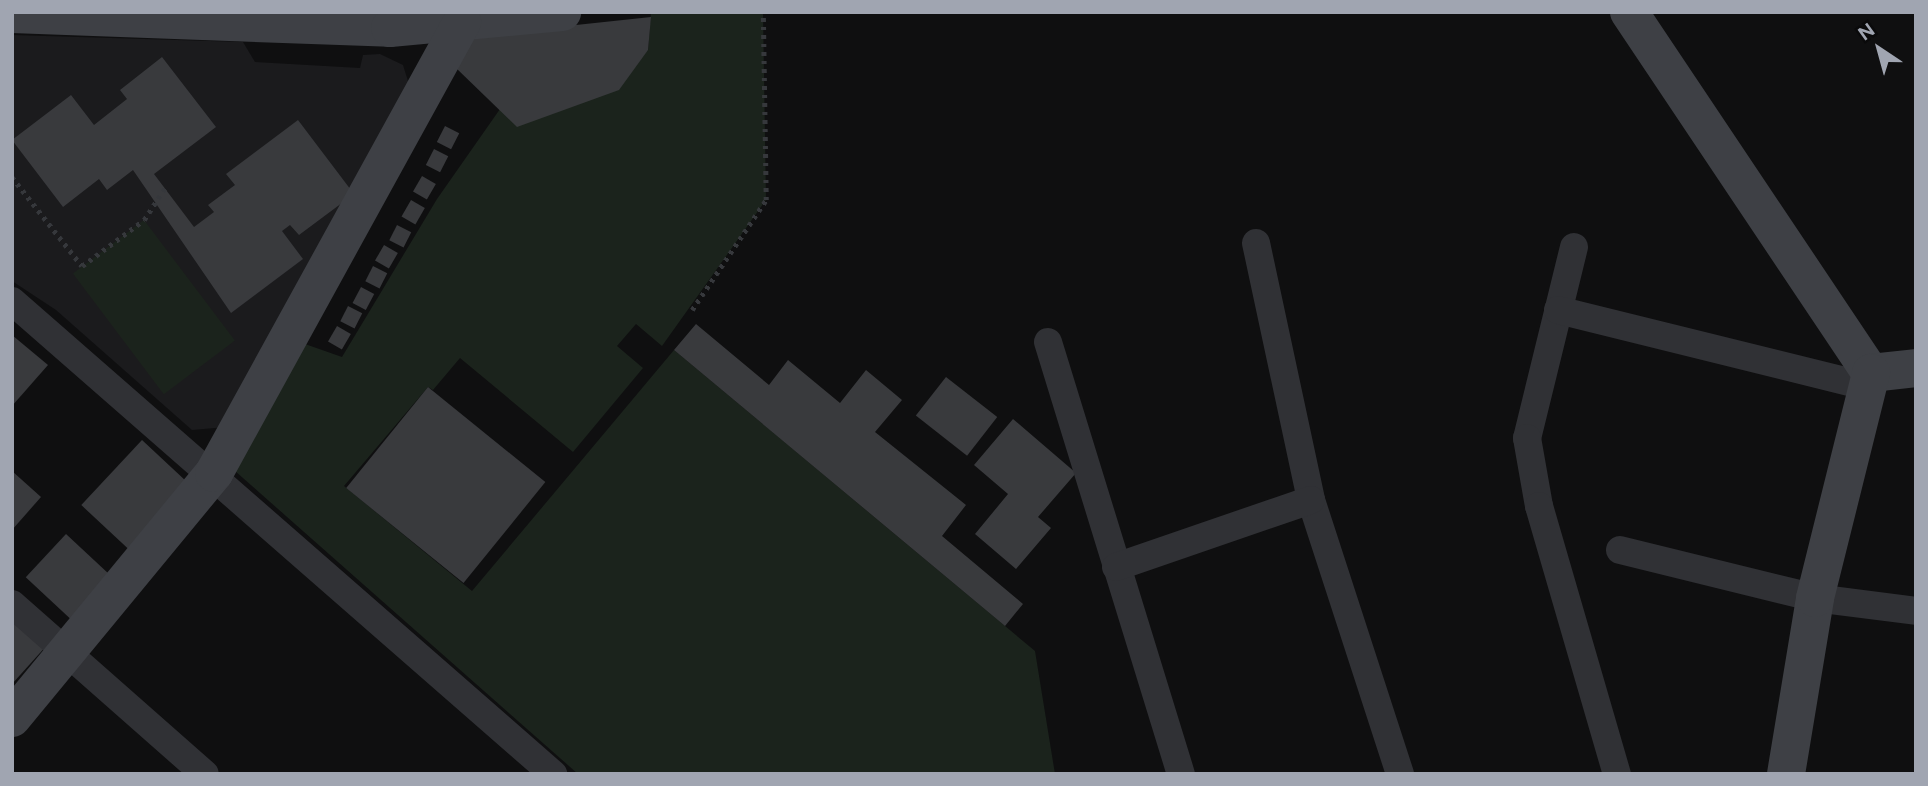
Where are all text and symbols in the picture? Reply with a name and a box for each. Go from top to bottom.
north arrow [1844,14,1914,84]
text: N [1854,18,1879,45]

